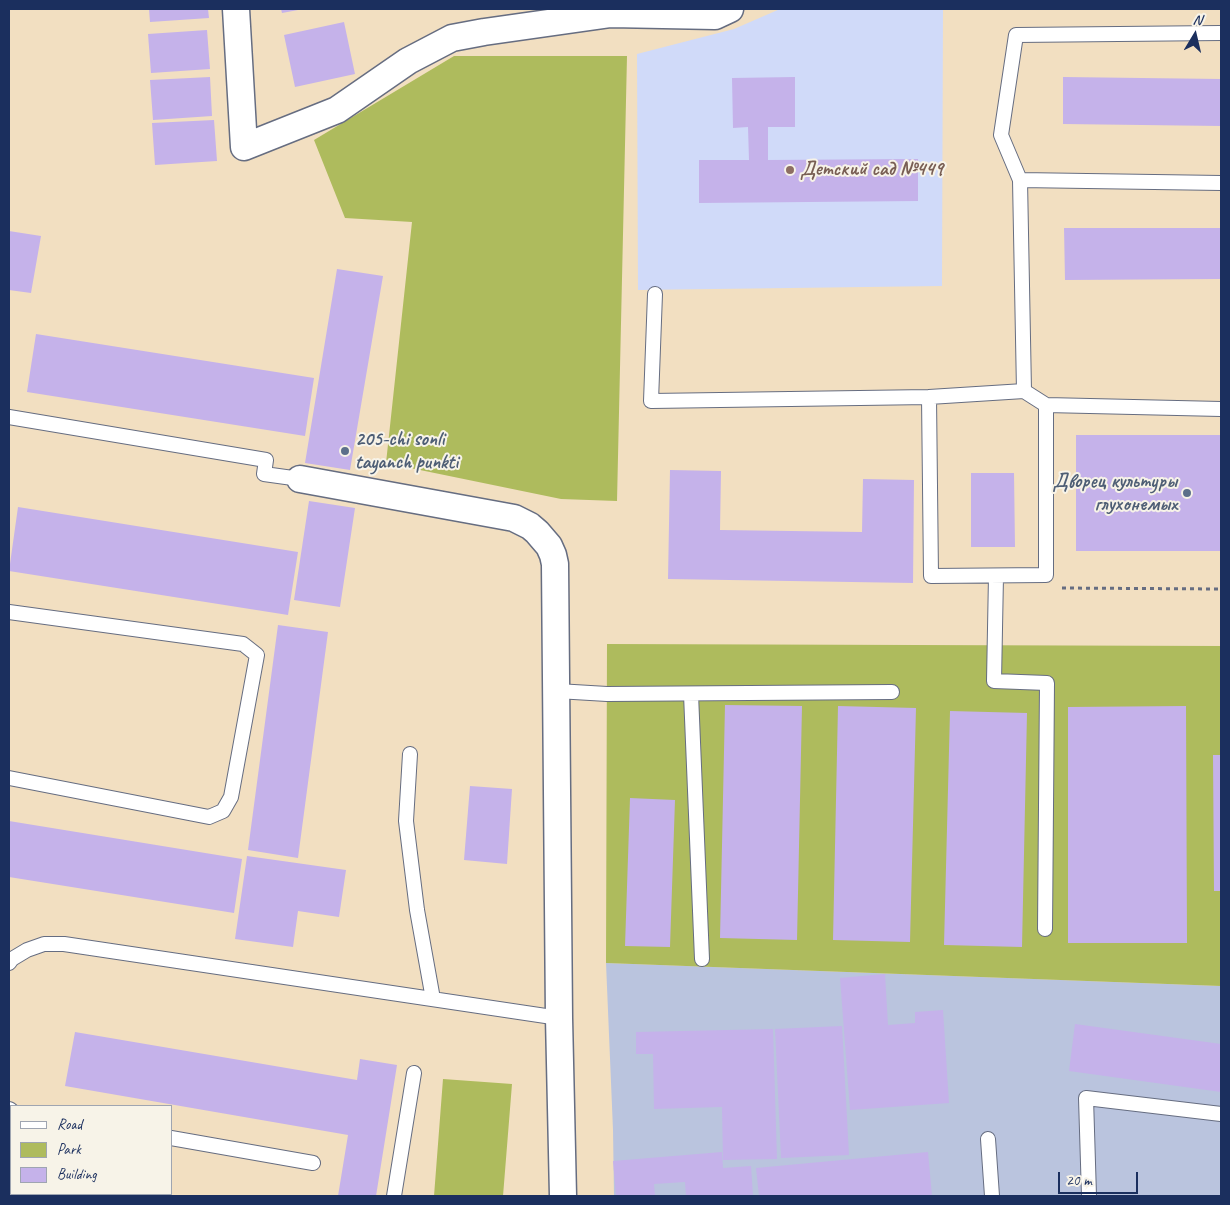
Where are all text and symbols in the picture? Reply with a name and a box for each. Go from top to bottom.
north arrow [1170,10,1220,60]
text: N [1192,11,1203,29]
place label: Детский сад №449 [800,158,943,182]
marker: Детский сад №449 [784,164,796,176]
place label: 205-chi sonli tayanch punkti [355,428,458,475]
marker: 205-chi sonli tayanch punkti [339,445,351,457]
place label: Дворец культуры глухонемых [1053,470,1177,517]
marker: Дворец культуры глухонемых [1181,487,1193,499]
legend [10,1105,172,1195]
text: Road [57,1115,82,1134]
text: Park [57,1140,81,1159]
scale bar [1060,1162,1140,1194]
text: Building [57,1165,96,1184]
text: 20 m [1066,1171,1092,1190]

